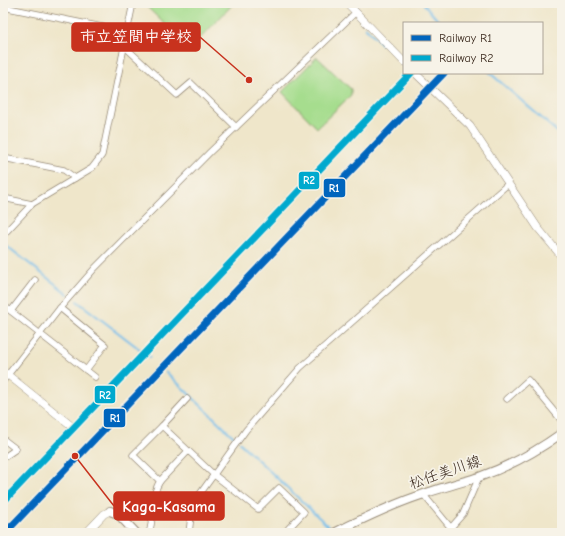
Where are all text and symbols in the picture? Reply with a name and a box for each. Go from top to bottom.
legend [403,22,543,74]
callout: 市立笠間中学校 [72,23,200,51]
text: 市立笠間中学校 [80,28,192,46]
text: Railway R1 [439,31,492,45]
text: Railway R2 [439,51,494,65]
line badge: R2 [298,171,320,190]
text: R2 [303,174,315,187]
line badge: R1 [323,178,346,198]
text: R1 [329,182,339,195]
line badge: R2 [94,385,116,404]
text: R2 [99,389,111,402]
line badge: R1 [103,408,126,428]
text: R1 [110,412,120,425]
street label: 松任美川線 [407,451,483,493]
callout: Kaga-Kasama [114,492,224,520]
text: Kaga-Kasama [122,498,216,516]

